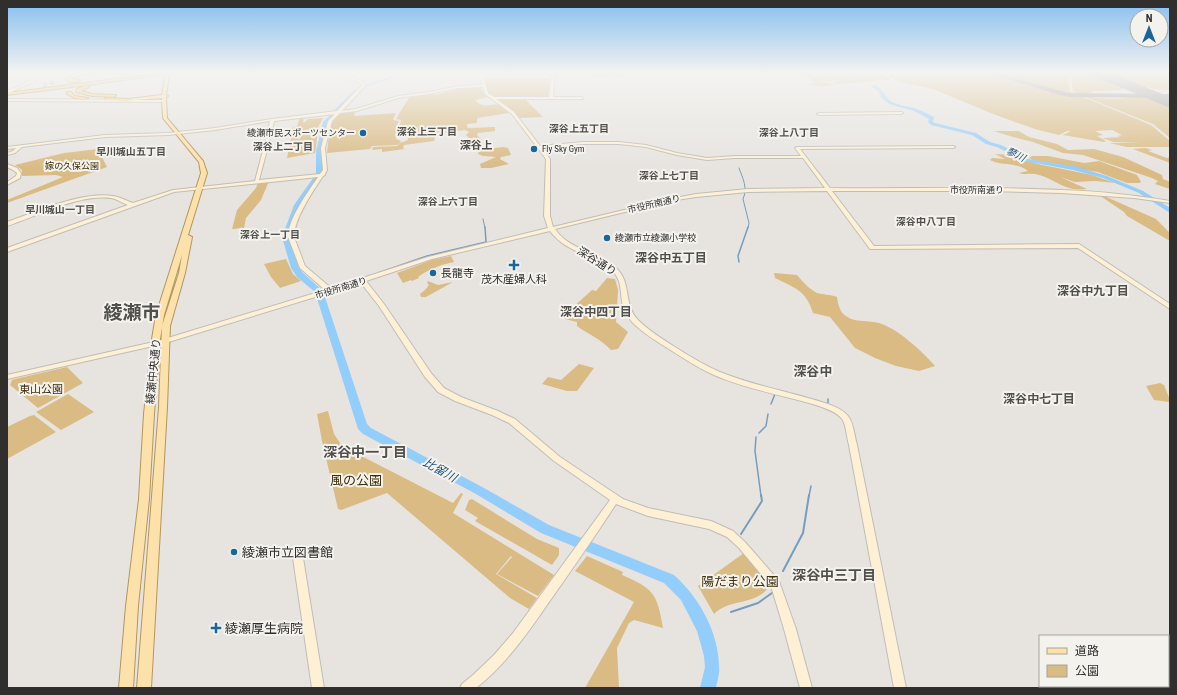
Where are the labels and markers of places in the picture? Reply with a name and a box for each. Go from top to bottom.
place label: 綾瀬市民スポーツセンター [247,128,355,138]
marker: 綾瀬市民スポーツセンター [358,128,368,138]
marker: Fly Sky Gym [529,144,539,154]
place label: Fly Sky Gym [542,144,585,154]
marker: 綾瀬市立綾瀬小学校 [602,233,612,243]
place label: 綾瀬市立綾瀬小学校 [615,233,696,243]
marker: 茂木産婦人科 [508,259,520,271]
place label: 長龍寺 [441,267,474,280]
marker: 長龍寺 [428,268,438,278]
place label: 茂木産婦人科 [481,273,547,286]
place label: 綾瀬市立図書館 [242,545,333,560]
marker: 綾瀬市立図書館 [229,547,239,557]
place label: 綾瀬厚生病院 [225,621,303,636]
marker: 綾瀬厚生病院 [210,622,222,634]

